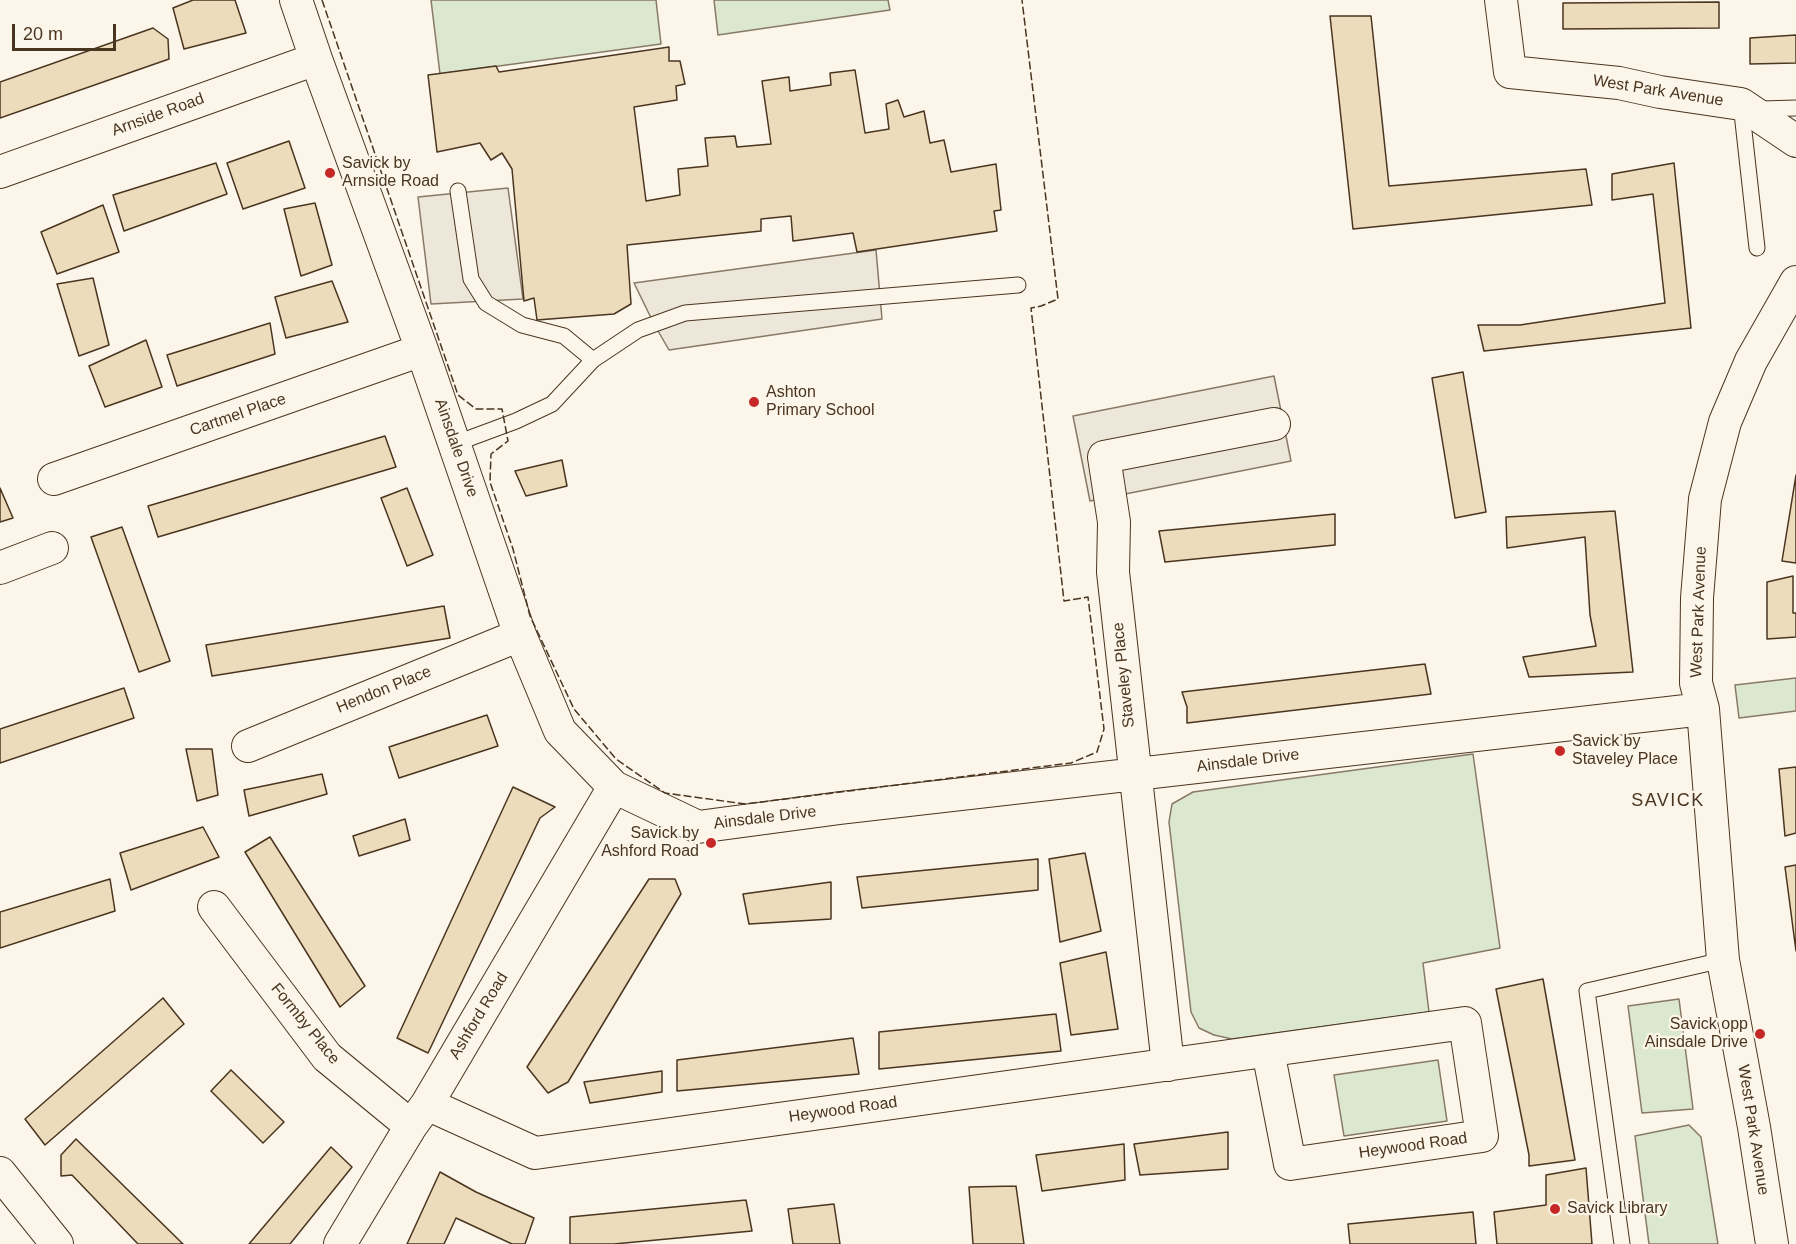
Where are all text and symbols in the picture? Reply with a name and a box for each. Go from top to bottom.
scale bar [15,12,118,50]
text: 20 m [23,24,63,44]
street label: West Park Avenue [1591,71,1725,111]
street label: Arnside Road [109,89,207,141]
place label: Savick by Arnside Road [342,154,439,192]
marker: Savick by Arnside Road [323,166,337,180]
place label: Ashton Primary School [766,383,874,421]
street label: Cartmel Place [187,390,289,440]
marker: Ashton Primary School [747,395,761,409]
street label: Ainsdale Drive [430,396,482,500]
street label: West Park Avenue [1687,546,1711,678]
street label: Staveley Place [1109,621,1139,729]
street label: Hendon Place [334,662,434,718]
place label: Savick by Staveley Place [1572,732,1678,770]
marker: Savick by Staveley Place [1553,744,1567,758]
street label: Ainsdale Drive [1196,745,1300,777]
district label: SAVICK [1631,790,1705,812]
street label: Ainsdale Drive [713,802,817,834]
place label: Savick by Ashford Road [601,824,699,862]
marker: Savick by Ashford Road [704,836,718,850]
street label: Ashford Road [446,969,512,1063]
street label: Formby Place [266,980,344,1068]
place label: Savick opp Ainsdale Drive [1645,1015,1748,1053]
marker: Savick opp Ainsdale Drive [1753,1027,1767,1041]
street label: West Park Avenue [1733,1063,1773,1197]
street label: Heywood Road [787,1093,899,1127]
street label: Heywood Road [1357,1129,1469,1163]
place label: Savick Library [1567,1199,1667,1219]
marker: Savick Library [1548,1202,1562,1216]

